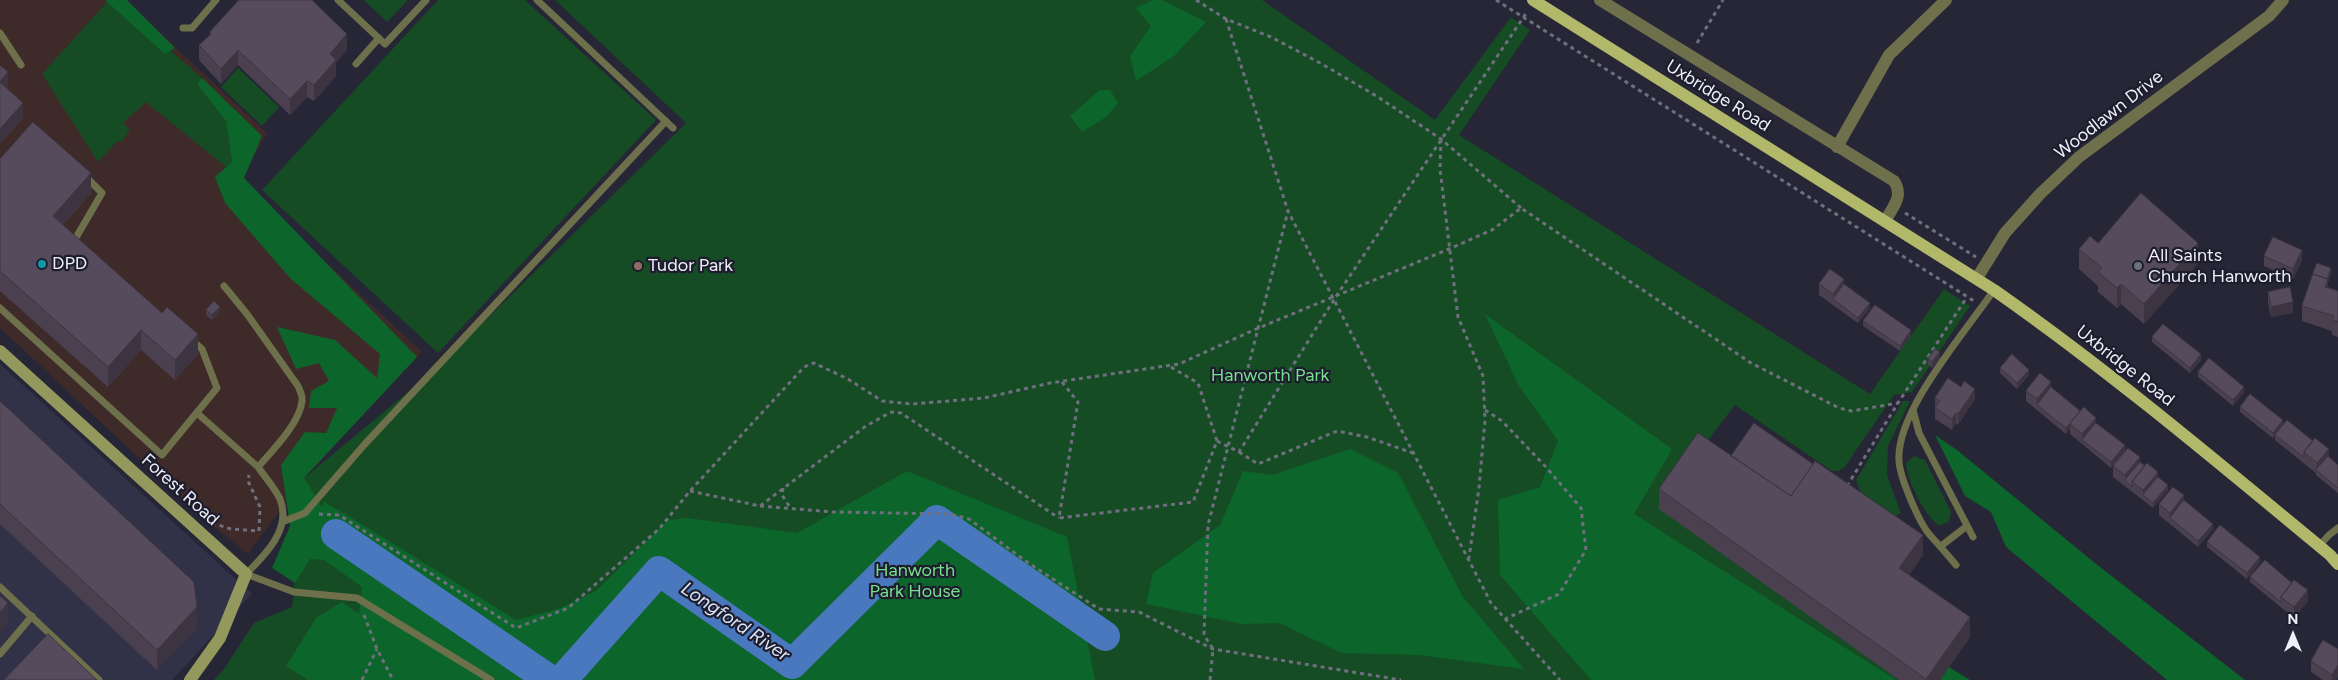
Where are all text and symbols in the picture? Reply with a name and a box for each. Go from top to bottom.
street label: Uxbridge Road [1662,55,1774,137]
street label: Woodlawn Drive [2051,66,2167,164]
place label: All Saints Church Hanworth [2148,245,2291,288]
place label: DPD [52,253,87,275]
place label: Tudor Park [648,255,733,277]
marker: DPD [36,258,48,270]
marker: Tudor Park [632,260,644,272]
marker: All Saints Church Hanworth [2132,260,2144,272]
street label: Uxbridge Road [2072,321,2178,411]
park label: Hanworth Park [1211,365,1329,387]
street label: Forest Road [137,449,223,531]
park label: Hanworth Park House [870,560,960,602]
water label: Longford River [676,577,794,667]
north arrow [2268,610,2318,660]
text: N [2288,611,2298,628]

